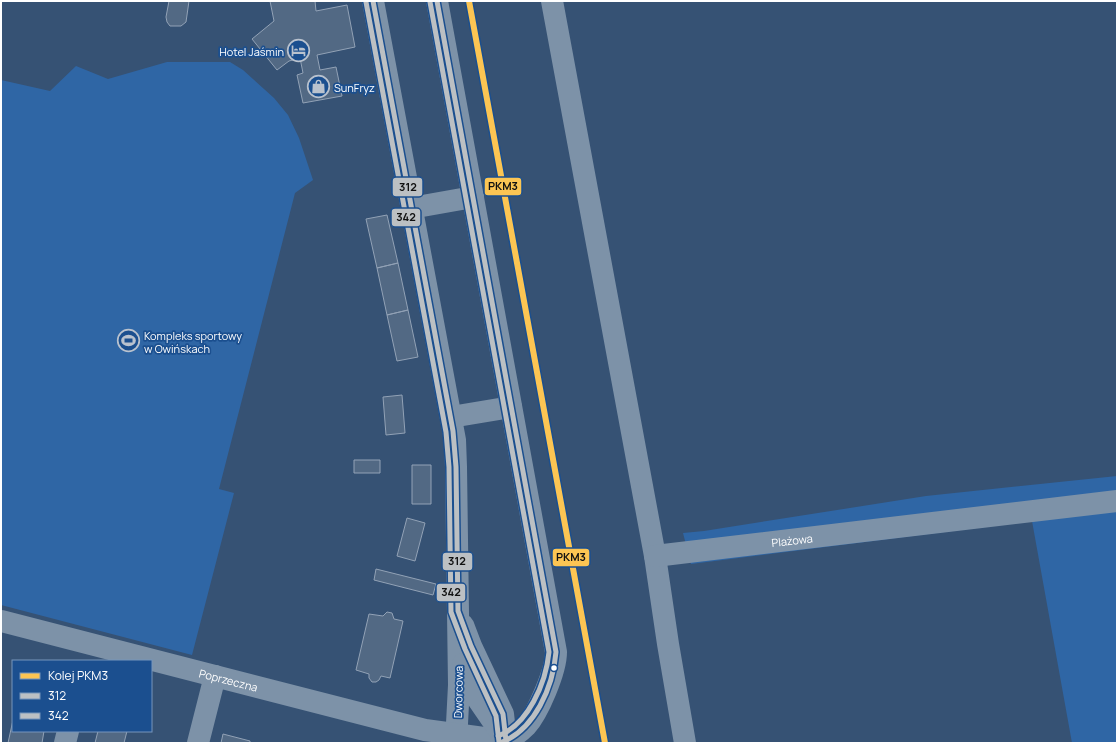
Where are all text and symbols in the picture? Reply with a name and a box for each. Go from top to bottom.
hotel icon: Hotel Jaśmin [286,38,312,64]
place label: Hotel Jaśmin [219,44,284,59]
shop icon: SunFryz [306,74,332,100]
place label: SunFryz [334,80,375,95]
line badge: 312 [392,177,423,197]
line badge: PKM3 [484,177,522,196]
text: PKM3 [488,178,518,193]
text: 312 [399,179,417,194]
line badge: 342 [391,208,421,227]
text: 342 [396,209,416,224]
sports icon: Kompleks sportowy w Owińskach [116,328,142,354]
place label: Kompleks sportowy w Owińskach [144,328,242,356]
street label: Plażowa [771,530,813,550]
line badge: PKM3 [552,548,590,567]
text: PKM3 [556,549,586,564]
line badge: 312 [442,552,473,571]
text: 312 [448,553,466,568]
line badge: 342 [436,583,466,602]
text: 342 [441,584,461,599]
legend [12,660,152,732]
unlabelled marker [549,663,559,673]
street label: Poprzeczna [198,665,260,694]
street label: Dworcowa [450,666,466,718]
text: Kolej PKM3 [48,667,108,684]
text: 312 [48,687,66,704]
text: 342 [48,707,69,724]

